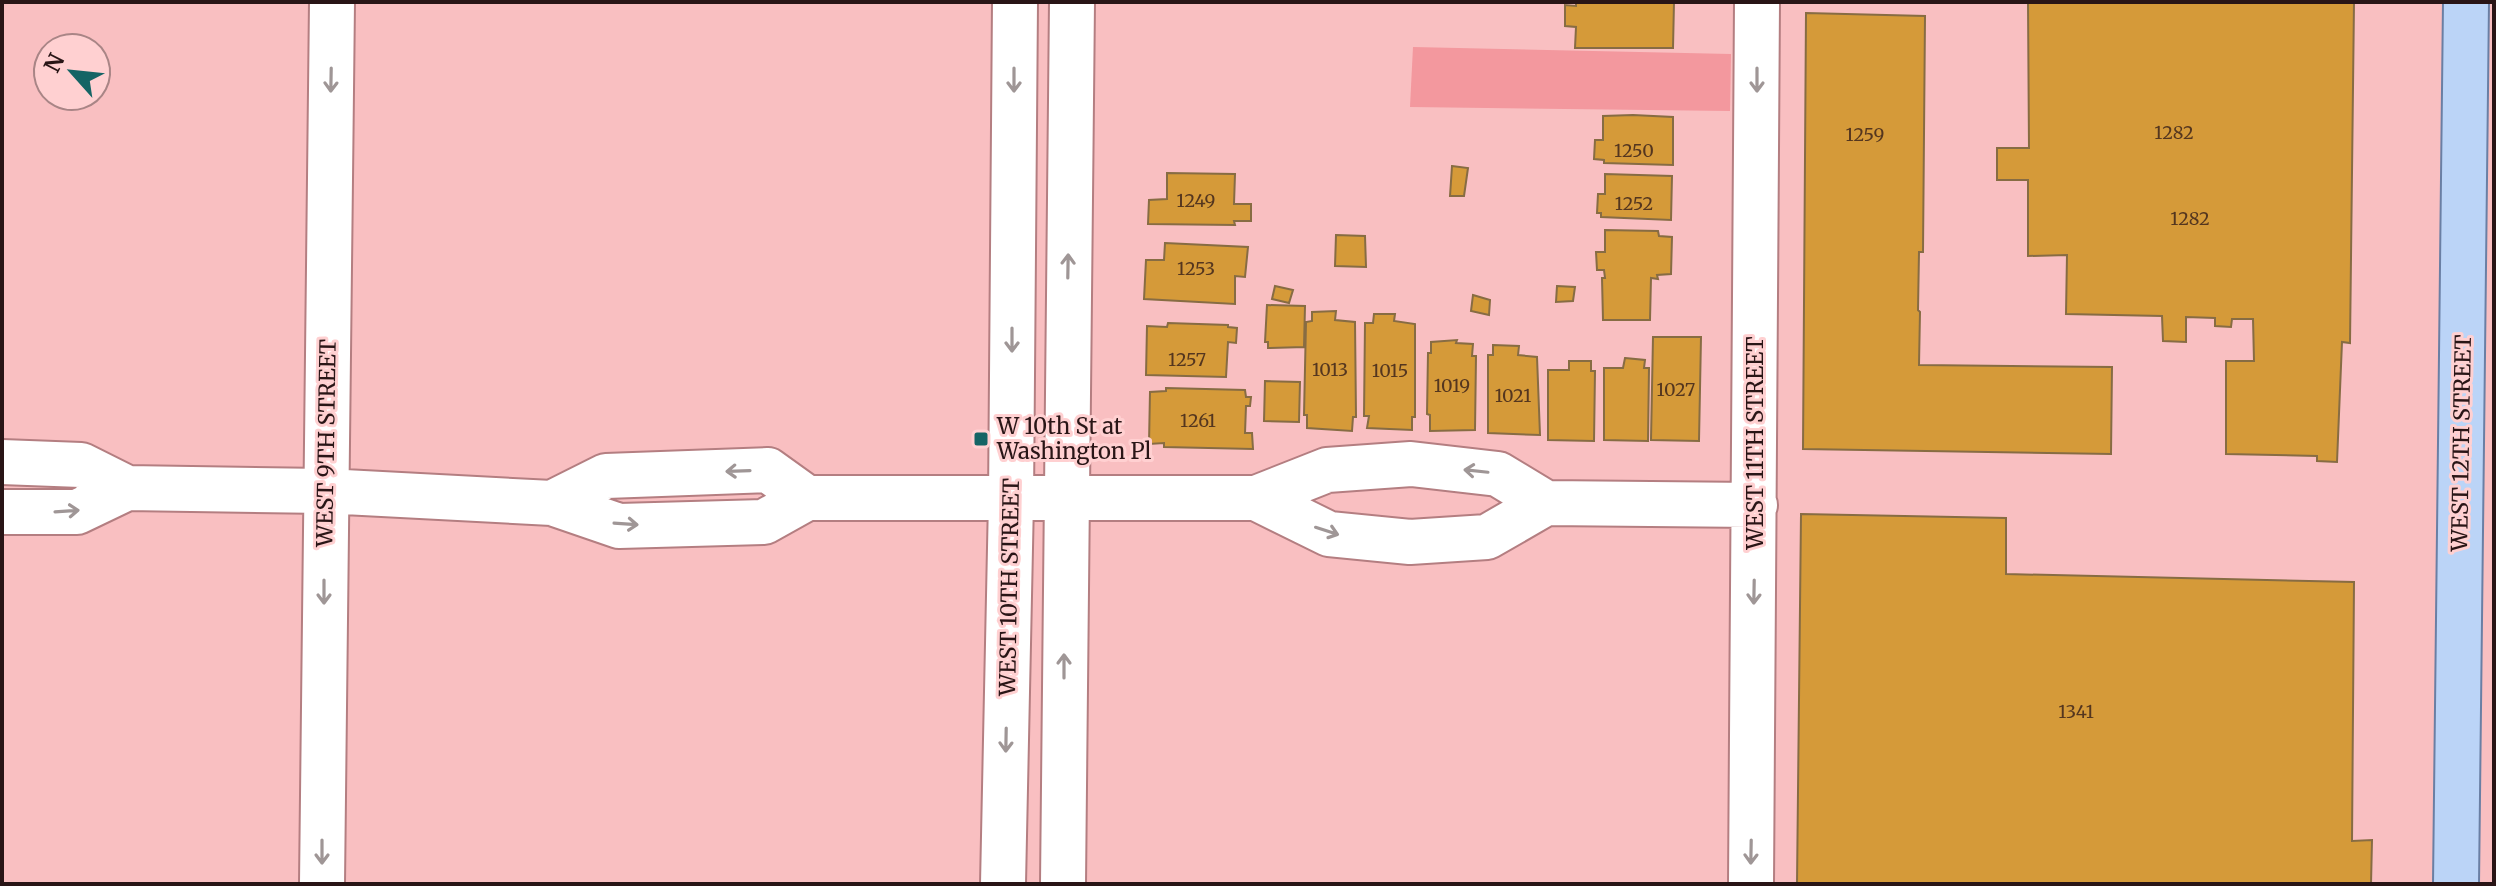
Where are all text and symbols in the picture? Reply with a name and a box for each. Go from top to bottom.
north arrow [32,32,112,112]
text: N [38,48,71,77]
one-way arrow [323,66,339,93]
one-way arrow [1006,66,1022,93]
one-way arrow [1749,66,1765,93]
house number: 1282 [2154,121,2194,144]
house number: 1259 [1846,123,1884,146]
house number: 1250 [1614,139,1654,162]
house number: 1249 [1177,189,1215,212]
house number: 1252 [1615,192,1653,215]
house number: 1282 [2170,207,2210,230]
one-way arrow [1060,253,1076,280]
house number: 1253 [1177,257,1215,280]
one-way arrow [1004,326,1020,353]
street label: WEST 12TH STREET [2445,334,2477,553]
street label: WEST 11TH STREET [1741,337,1769,550]
street label: WEST 9TH STREET [310,339,342,548]
house number: 1257 [1168,348,1206,371]
house number: 1013 [1312,358,1348,381]
house number: 1015 [1372,359,1408,382]
house number: 1019 [1434,374,1470,397]
house number: 1027 [1657,378,1695,401]
house number: 1021 [1495,384,1531,407]
house number: 1261 [1180,409,1216,432]
place label: W 10th St at Washington Pl [996,412,1151,465]
marker: W 10th St at Washington Pl [972,430,990,448]
one-way arrow [725,464,752,479]
one-way arrow [1463,464,1490,479]
street label: WEST 10TH STREET [993,478,1025,697]
one-way arrow [53,503,80,518]
one-way arrow [612,517,639,532]
one-way arrow [1314,524,1339,539]
one-way arrow [316,578,332,605]
one-way arrow [1746,578,1762,605]
one-way arrow [1056,653,1072,680]
house number: 1341 [2058,700,2094,723]
one-way arrow [998,726,1013,753]
one-way arrow [314,838,330,865]
one-way arrow [1743,838,1759,865]

